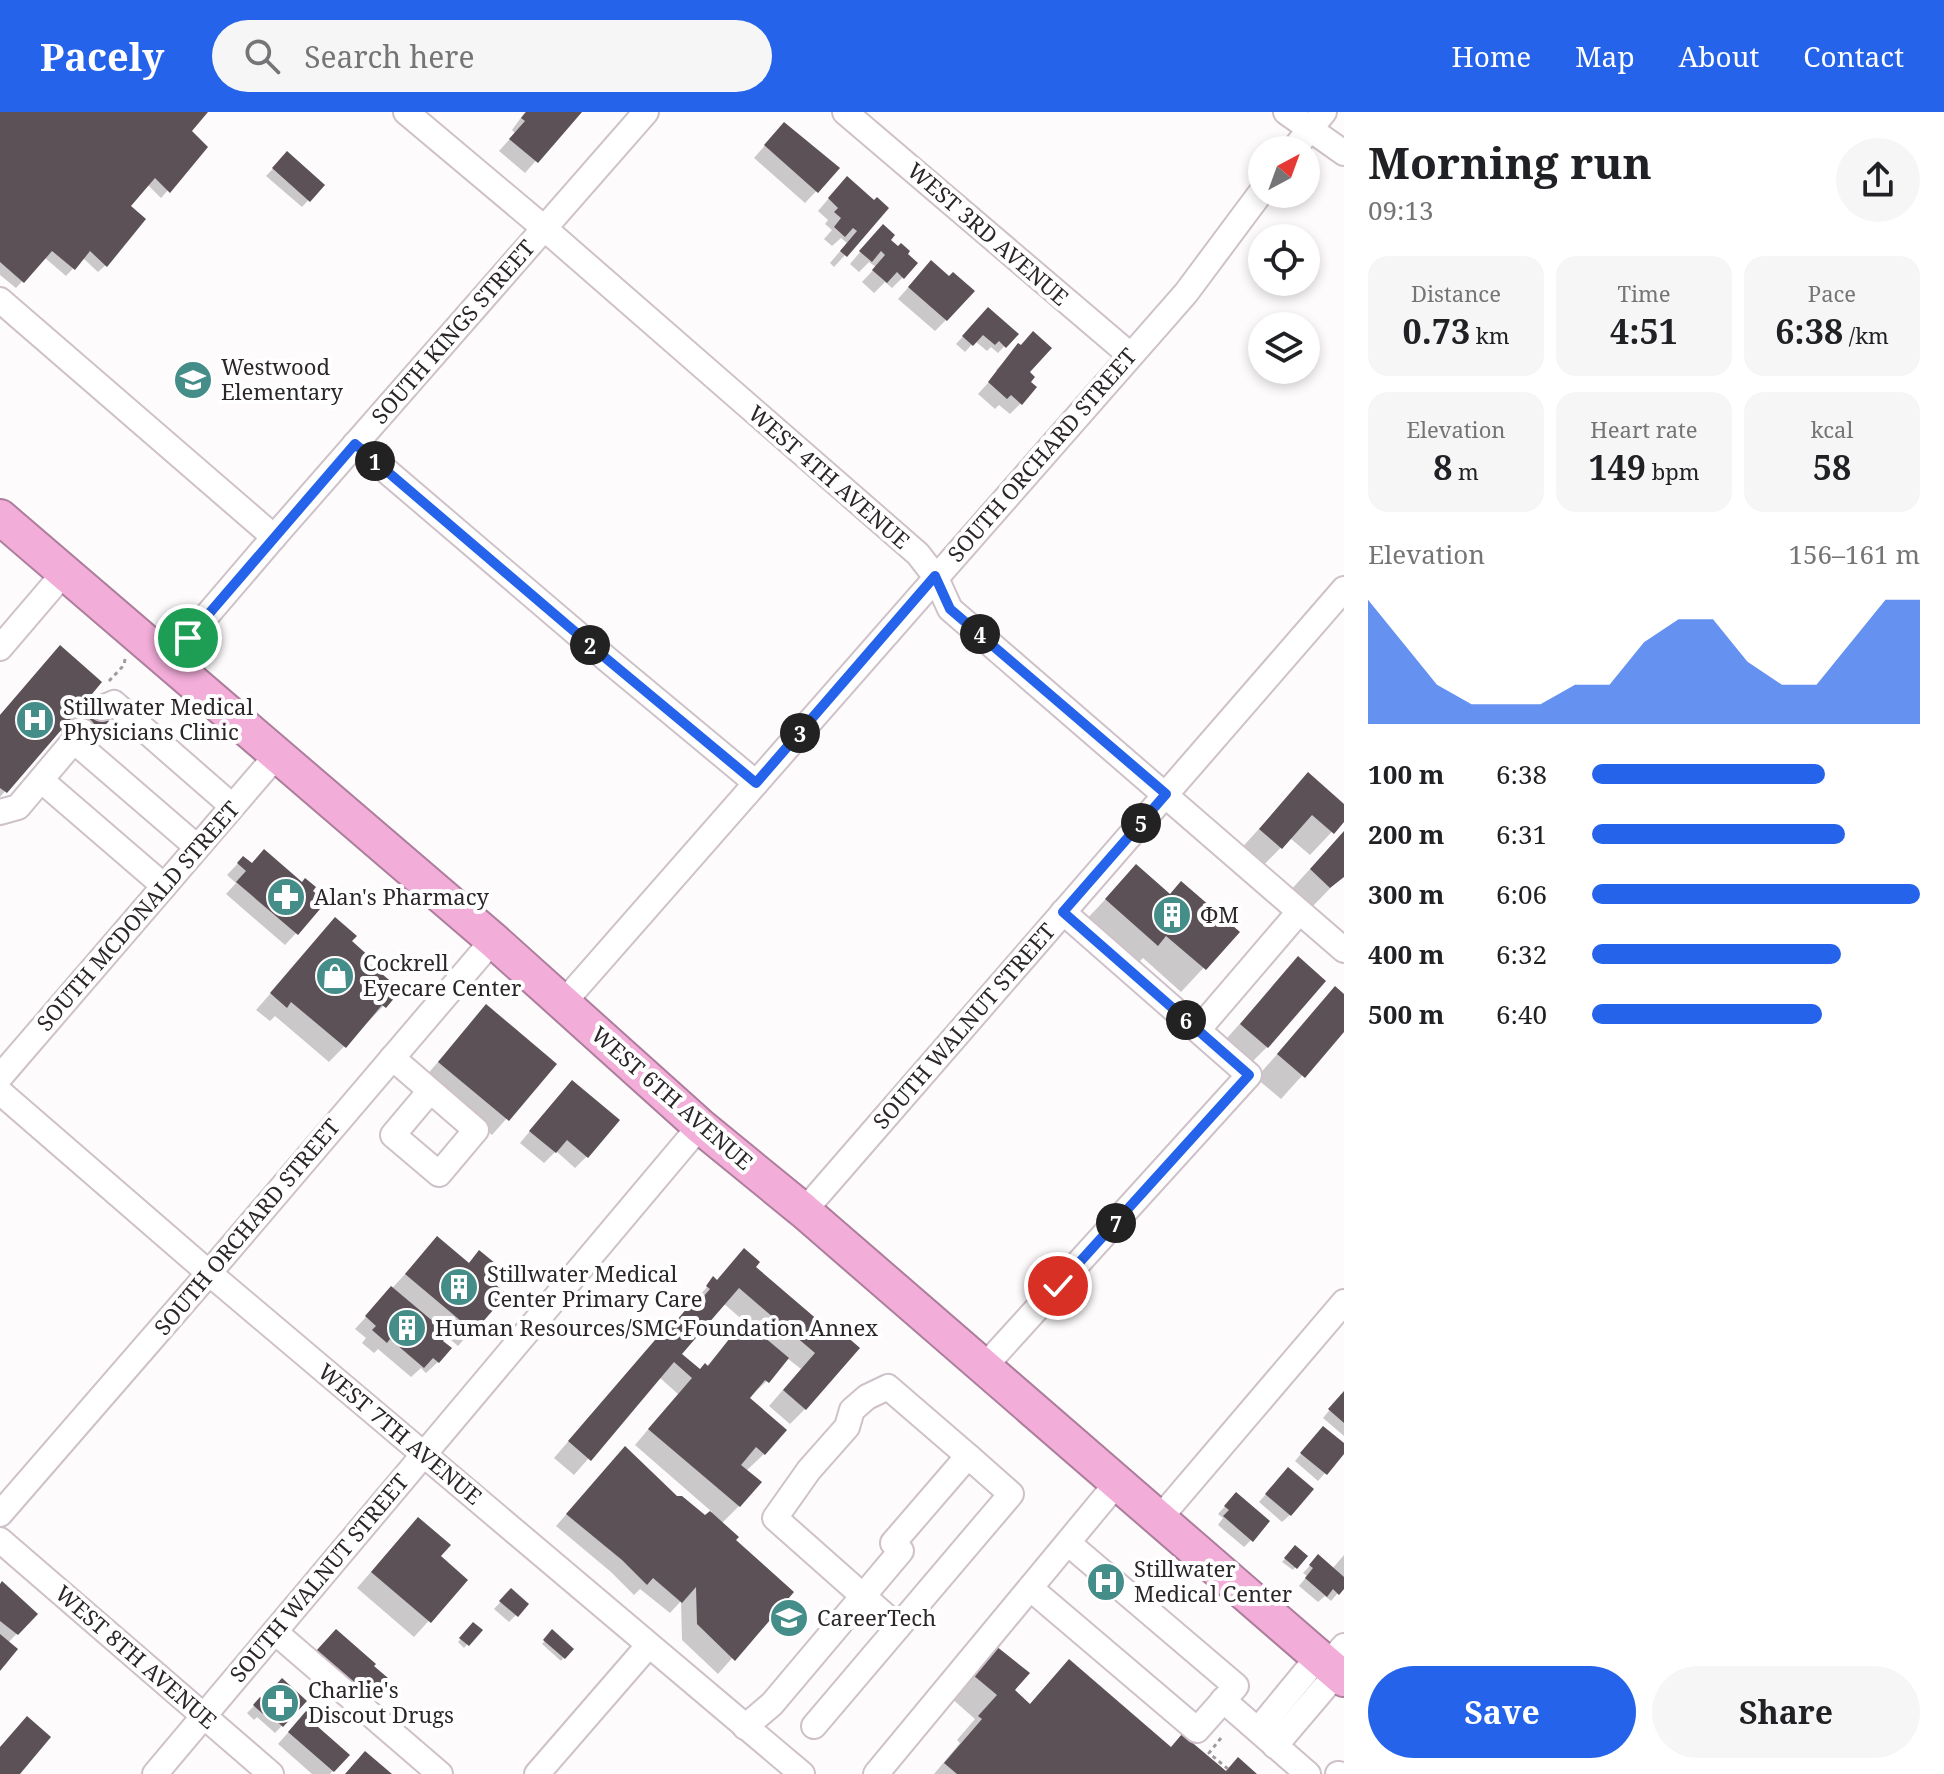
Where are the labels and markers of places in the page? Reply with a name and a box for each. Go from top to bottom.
place label: Westwood Elementary [221,351,344,406]
school or university icon: Westwood Elementary [172,359,214,401]
pin: 1 [355,441,395,481]
pin [154,604,222,672]
pin: 4 [960,614,1000,654]
pin: 2 [570,625,610,665]
place label: Stillwater Medical Physicians Clinic [63,691,254,746]
hospital icon: Stillwater Medical Physicians Clinic [14,699,56,741]
pin: 3 [780,713,820,753]
pin: 5 [1121,803,1161,843]
pharmacy icon: Alan's Pharmacy [265,876,307,918]
place label: Alan's Pharmacy [314,881,490,911]
building icon: ΦΜ [1151,894,1193,936]
place label: ΦΜ [1200,899,1239,929]
place label: Cockrell Eyecare Center [363,947,522,1002]
shop icon: Cockrell Eyecare Center [314,955,356,997]
pin: 6 [1166,1000,1206,1040]
pin: 7 [1096,1203,1136,1243]
pin [1024,1252,1092,1320]
place label: Stillwater Medical Center Primary Care [487,1258,702,1313]
building icon: Stillwater Medical Center Primary Care [438,1266,480,1308]
building icon: Human Resources/SMC Foundation Annex [386,1307,428,1349]
place label: Human Resources/SMC Foundation Annex [435,1312,878,1342]
place label: Stillwater Medical Center [1134,1553,1293,1608]
hospital icon: Stillwater Medical Center [1085,1561,1127,1603]
school or university icon: CareerTech [768,1597,810,1639]
place label: CareerTech [817,1602,936,1632]
place label: Charlie's Discout Drugs [308,1674,454,1729]
pharmacy icon: Charlie's Discout Drugs [259,1682,301,1724]

